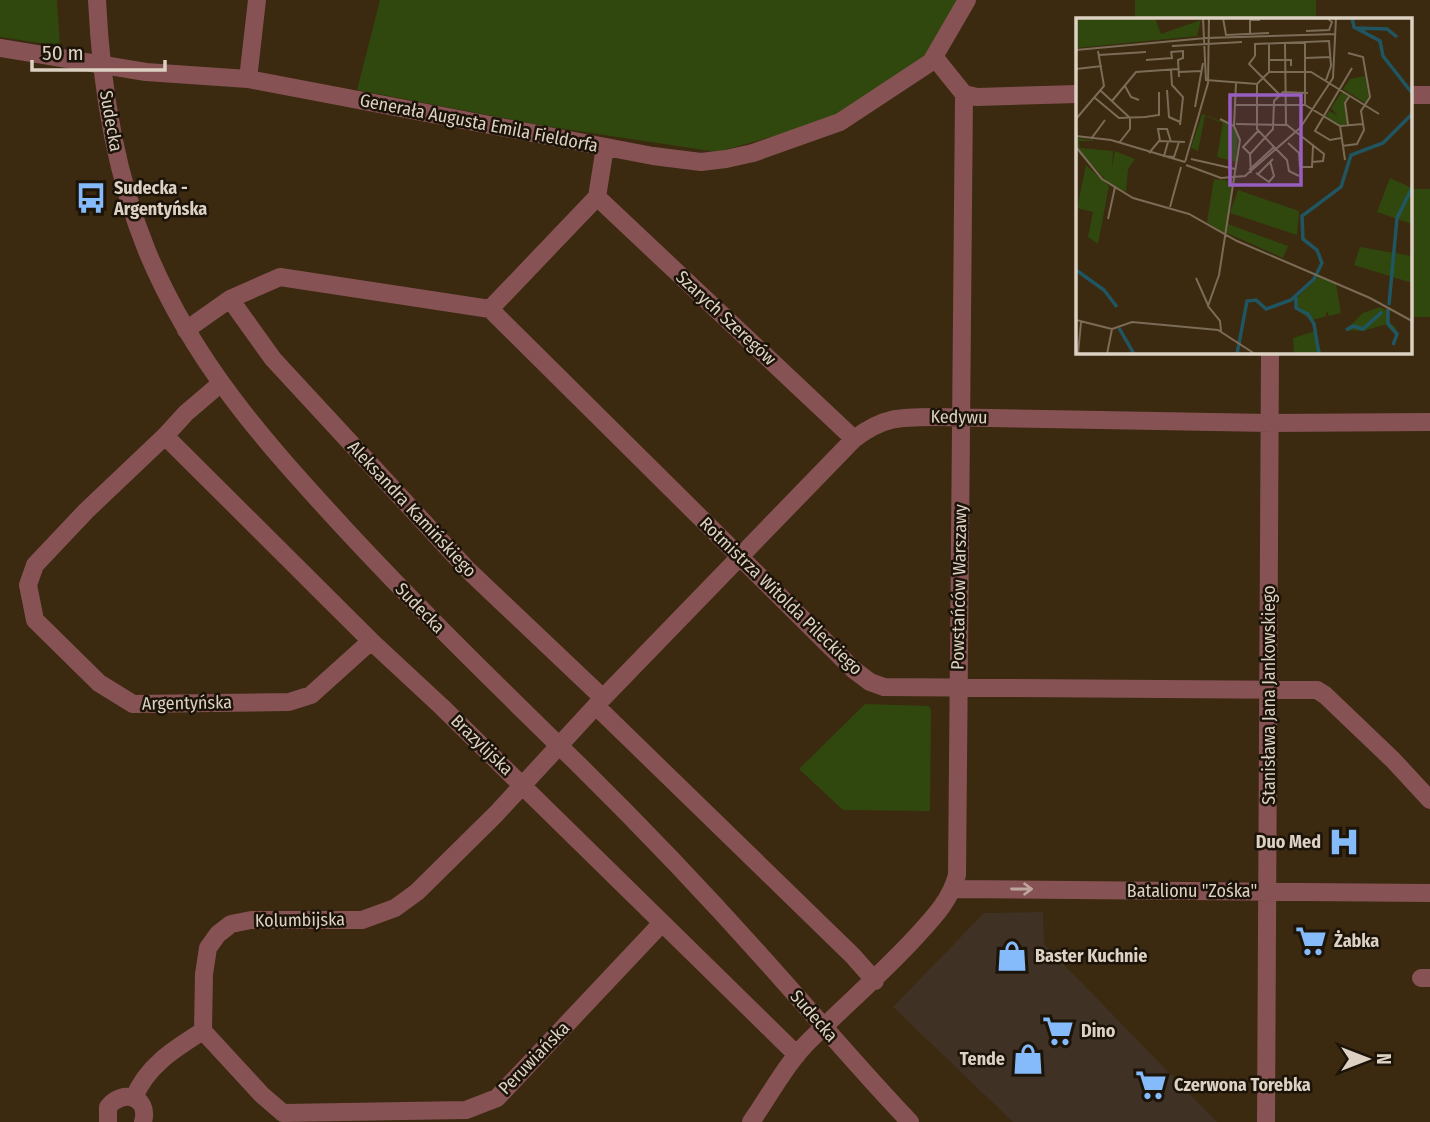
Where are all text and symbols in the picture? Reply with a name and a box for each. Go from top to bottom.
inset map [1076,18,1412,354]
scale bar [32,28,164,72]
text: 50 m [42,40,84,66]
street label: Sudecka [95,89,127,153]
street label: Generała Augusta Emila Fieldorfa [358,89,600,157]
place label: Sudecka - Argentyńska [113,177,207,220]
bus stop icon: Sudecka - Argentyńska [74,181,108,215]
street label: Szarych Szeregów [671,266,781,370]
street label: Kedywu [930,406,988,428]
street label: Aleksandra Kamińskiego [343,436,481,582]
street label: Powstańców Warszawy [947,504,971,670]
street label: Rotmistrza Witolda Pileckiego [695,512,867,680]
street label: Sudecka [391,578,449,638]
street label: Stanisława Jana Jankowskiego [1258,585,1280,805]
street label: Argentyńska [142,691,232,715]
street label: Brazylijska [446,710,518,780]
hospital icon: Duo Med [1327,825,1361,859]
place label: Duo Med [1256,831,1321,853]
street label: Batalionu "Zośka" [1127,880,1257,902]
one-way arrow [1010,882,1033,896]
street label: Kolumbijska [255,908,345,932]
supermarket icon: Żabka [1294,924,1328,958]
place label: Żabka [1334,930,1379,952]
shop icon: Baster Kuchnie [995,939,1029,973]
place label: Baster Kuchnie [1035,945,1147,967]
street label: Sudecka [786,986,843,1047]
supermarket icon: Dino [1041,1014,1075,1048]
street label: Peruwiańska [494,1017,574,1099]
place label: Dino [1081,1020,1116,1042]
north arrow [1332,1024,1402,1094]
shop icon: Tende [1011,1042,1045,1076]
place label: Tende [960,1048,1005,1070]
text: N [1372,1053,1395,1065]
supermarket icon: Czerwona Torebka [1134,1068,1168,1102]
place label: Czerwona Torebka [1174,1074,1311,1096]

